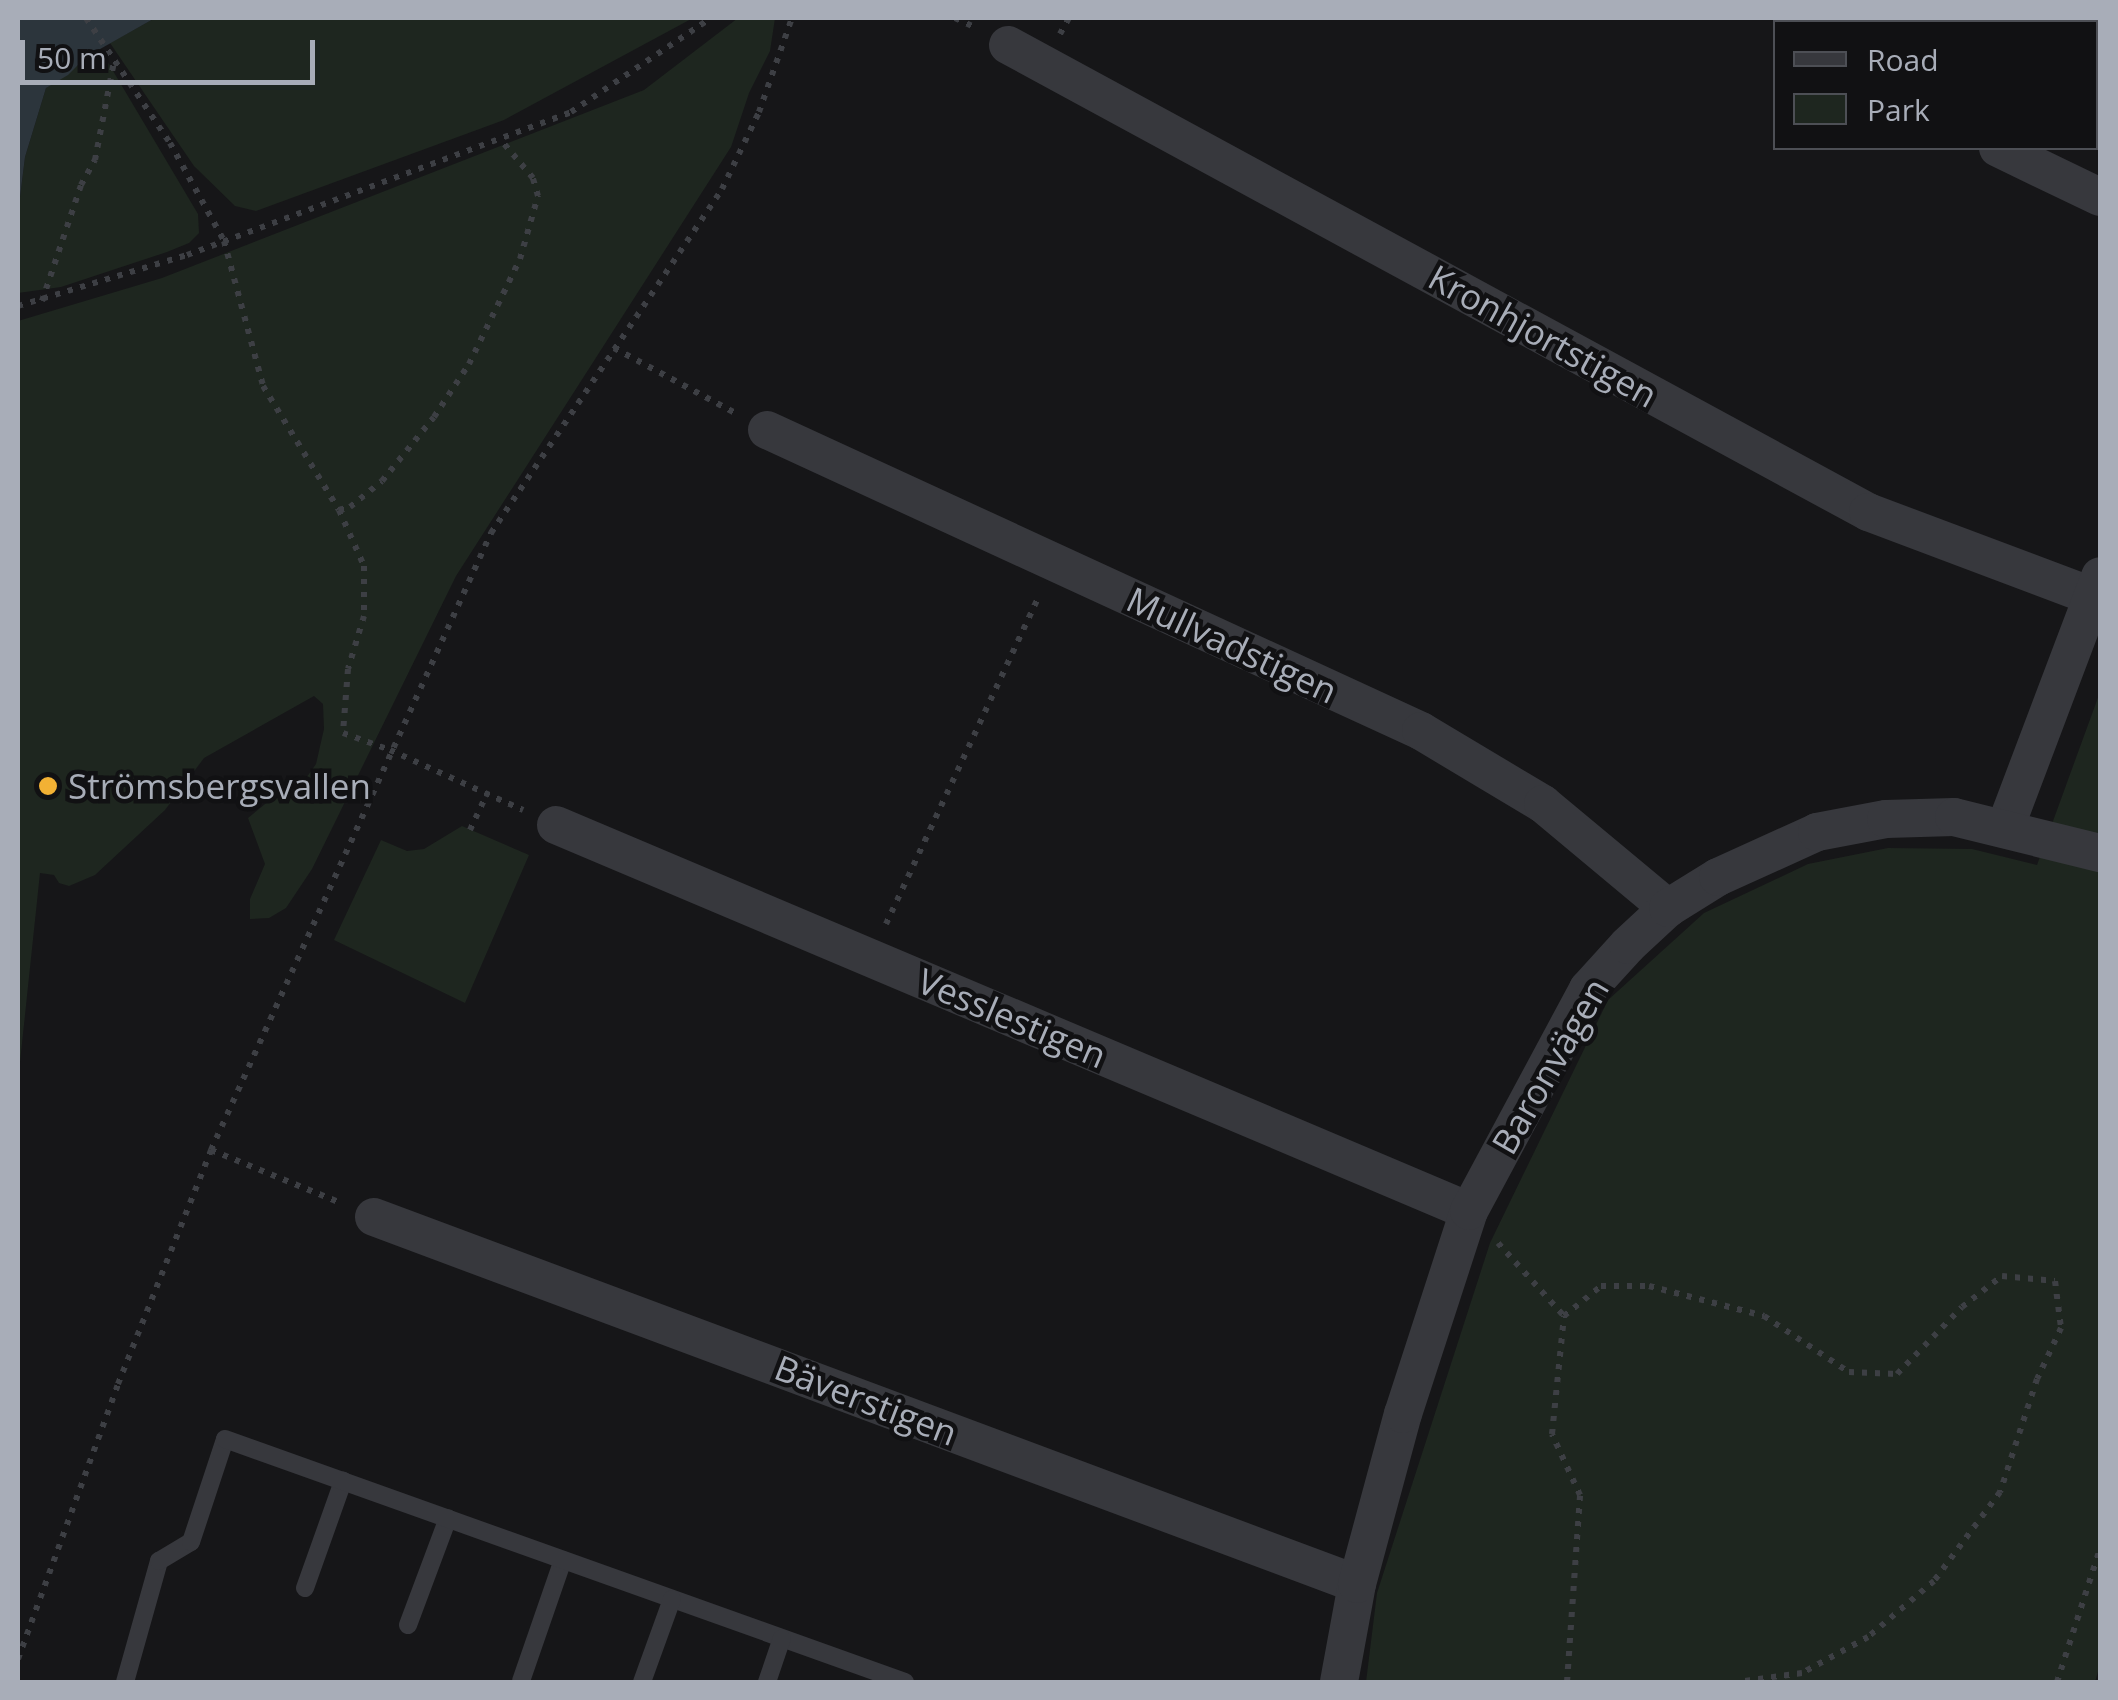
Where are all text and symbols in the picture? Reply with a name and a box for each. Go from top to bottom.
scale bar [25,20,320,82]
legend [1773,20,2098,150]
text: 50 m [37,37,107,78]
text: Road [1867,39,1939,80]
text: Park [1867,89,1930,130]
street label: Kronhjortstigen [1422,256,1664,416]
street label: Mullvadstigen [1120,578,1344,712]
place label: Strömsbergsvallen [68,765,371,807]
marker: Strömsbergsvallen [37,775,59,797]
street label: Vesslestigen [912,960,1112,1076]
street label: Baronvägen [1483,971,1617,1161]
street label: Bäverstigen [769,1346,963,1454]

